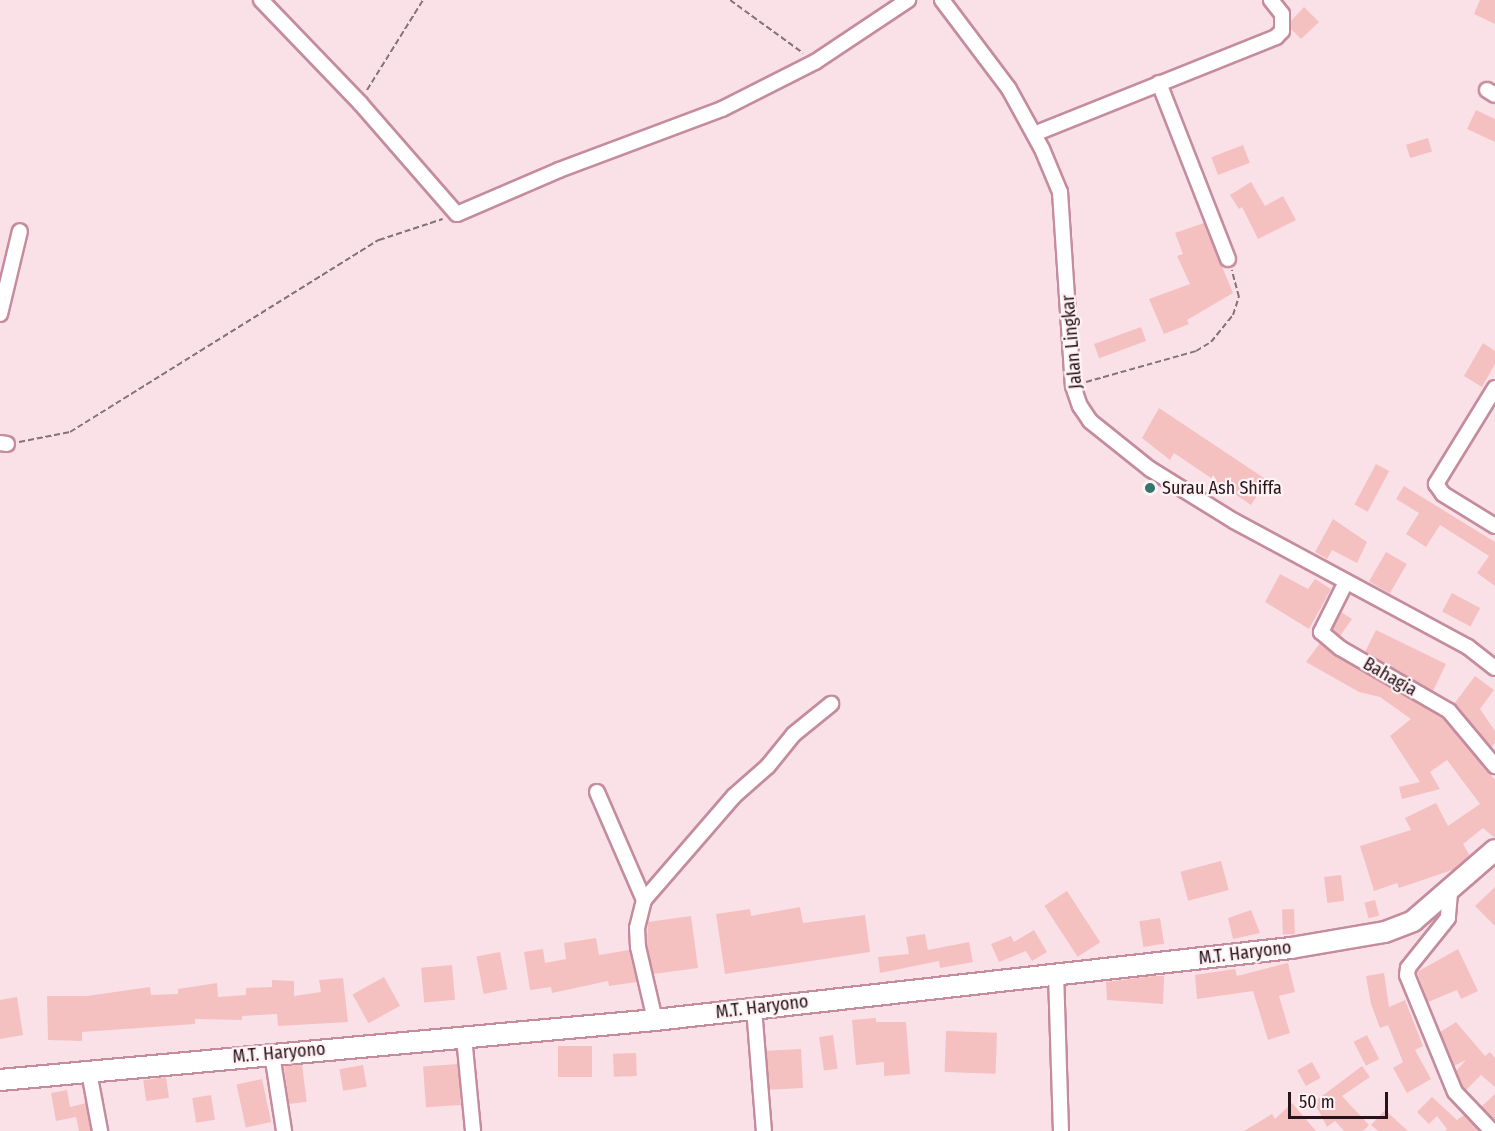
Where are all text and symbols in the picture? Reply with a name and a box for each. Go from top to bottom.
street label: Jalan Lingkar [1057,294,1087,390]
place label: Surau Ash Shiffa [1162,477,1282,499]
marker: Surau Ash Shiffa [1143,481,1157,495]
street label: Bahagia [1359,653,1421,701]
street label: M.T. Haryono [1197,937,1293,969]
street label: M.T. Haryono [714,991,810,1023]
street label: M.T. Haryono [232,1038,326,1068]
scale bar [1291,1080,1392,1118]
text: 50 m [1299,1091,1335,1113]

